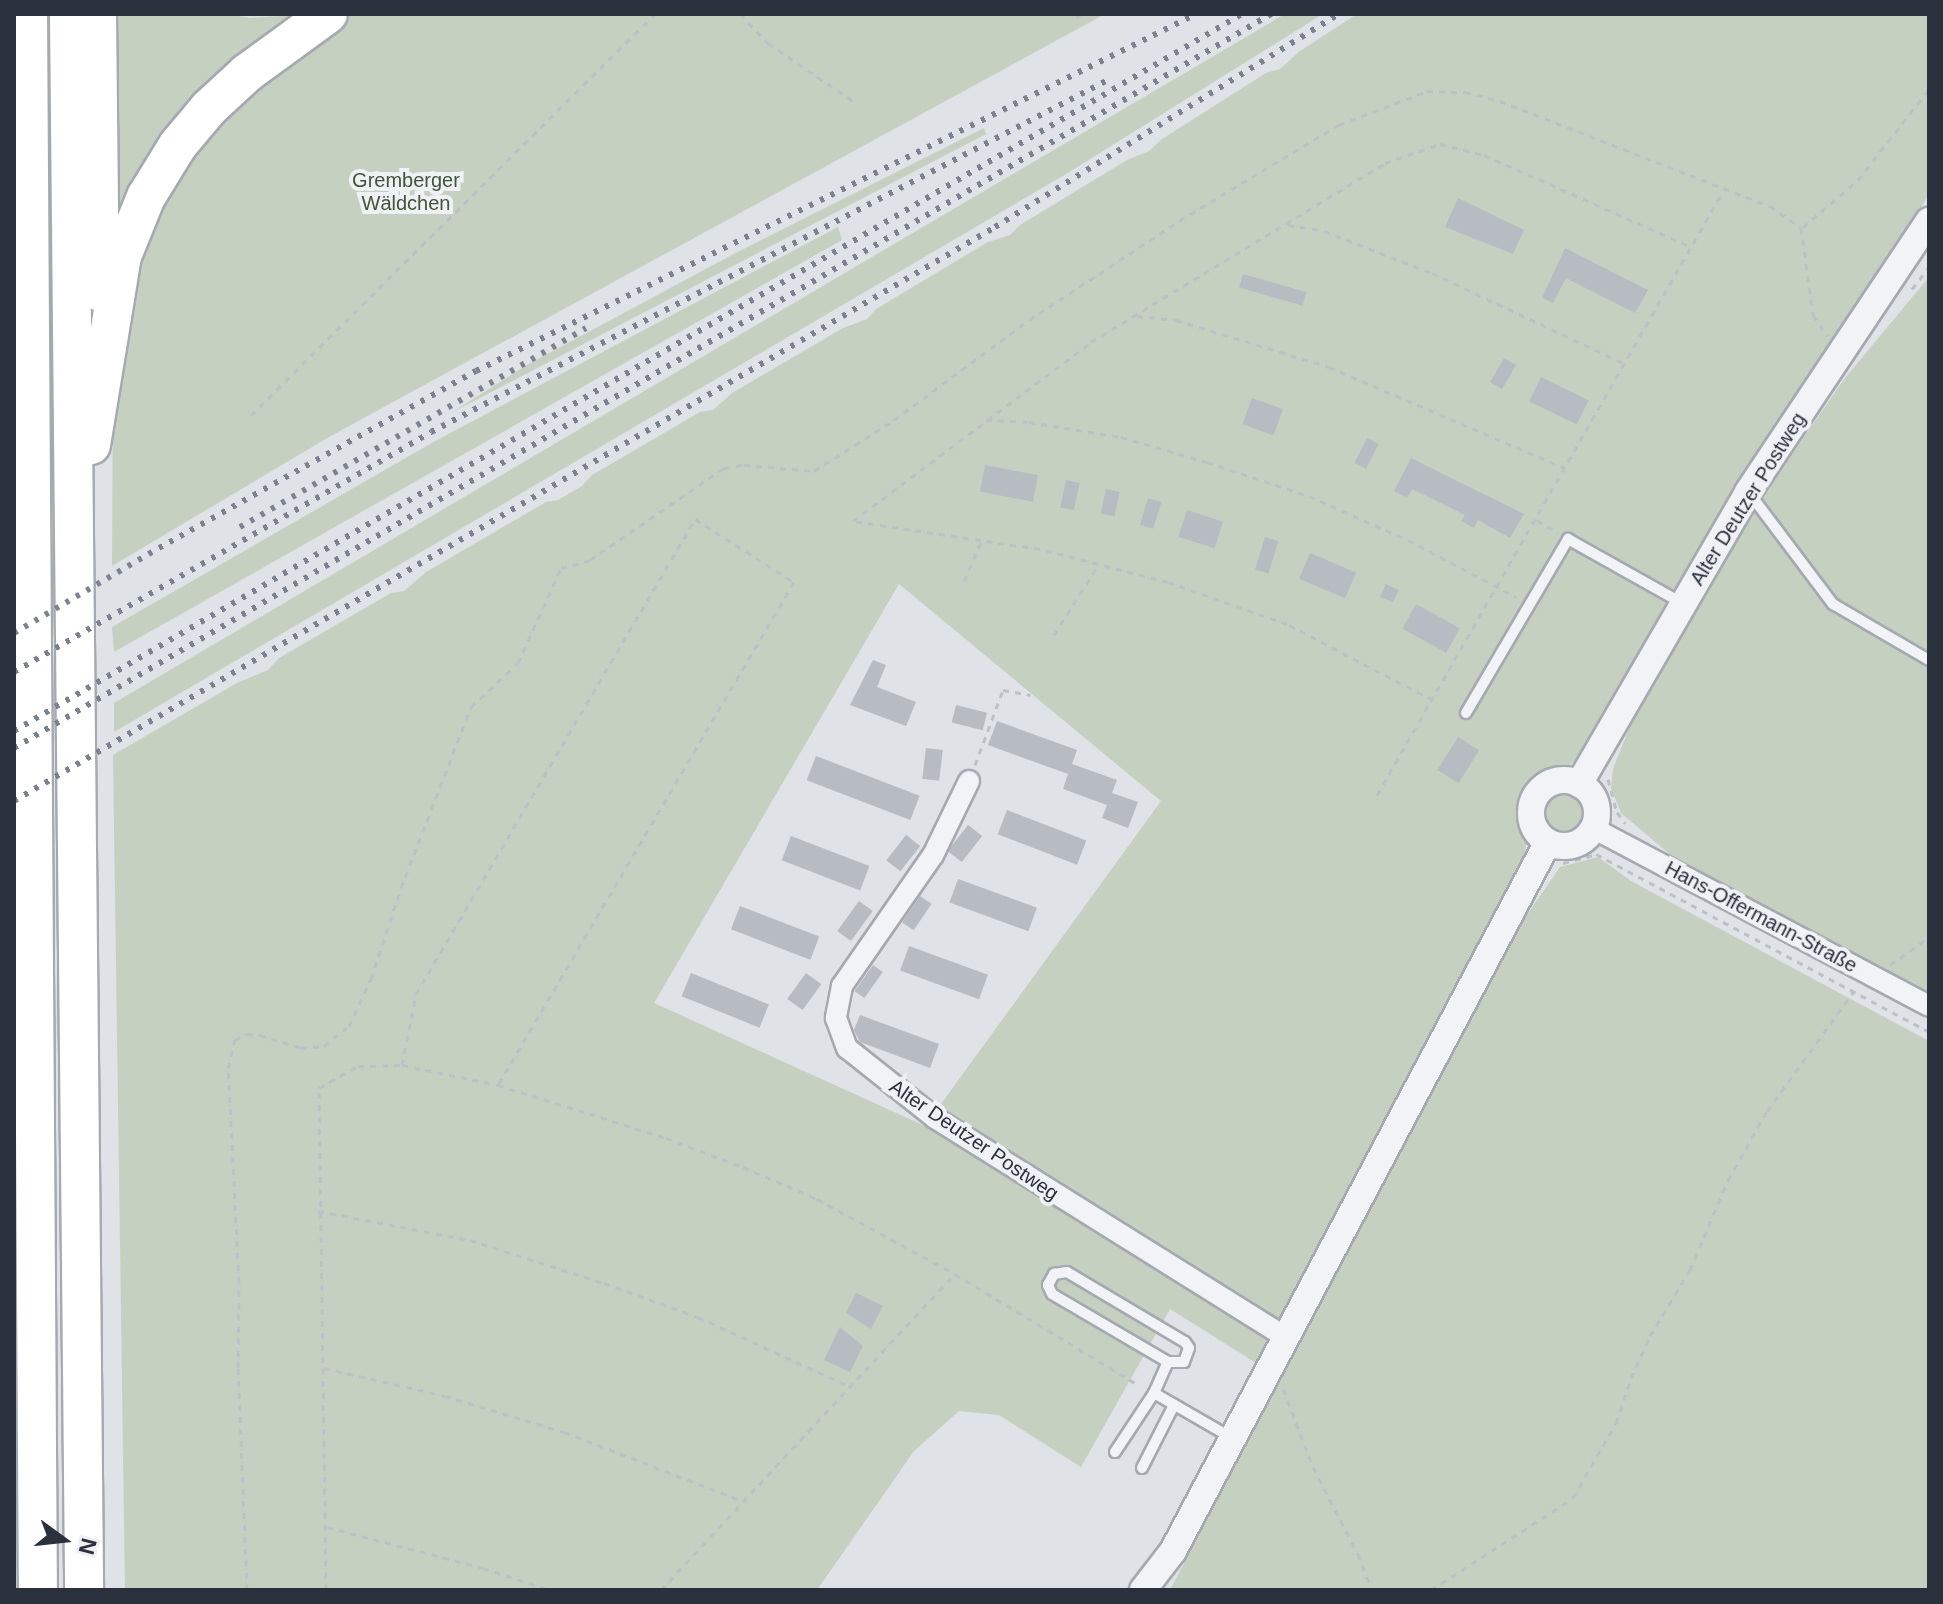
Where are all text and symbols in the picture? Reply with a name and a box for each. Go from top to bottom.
park label: Gremberger Wäldchen [352,169,460,216]
street label: Alter Deutzer Postweg [1685,408,1811,590]
street label: Hans-Offermann-Straße [1661,856,1861,978]
street label: Alter Deutzer Postweg [885,1074,1063,1206]
north arrow [24,1500,104,1580]
text: N [74,1535,102,1557]

